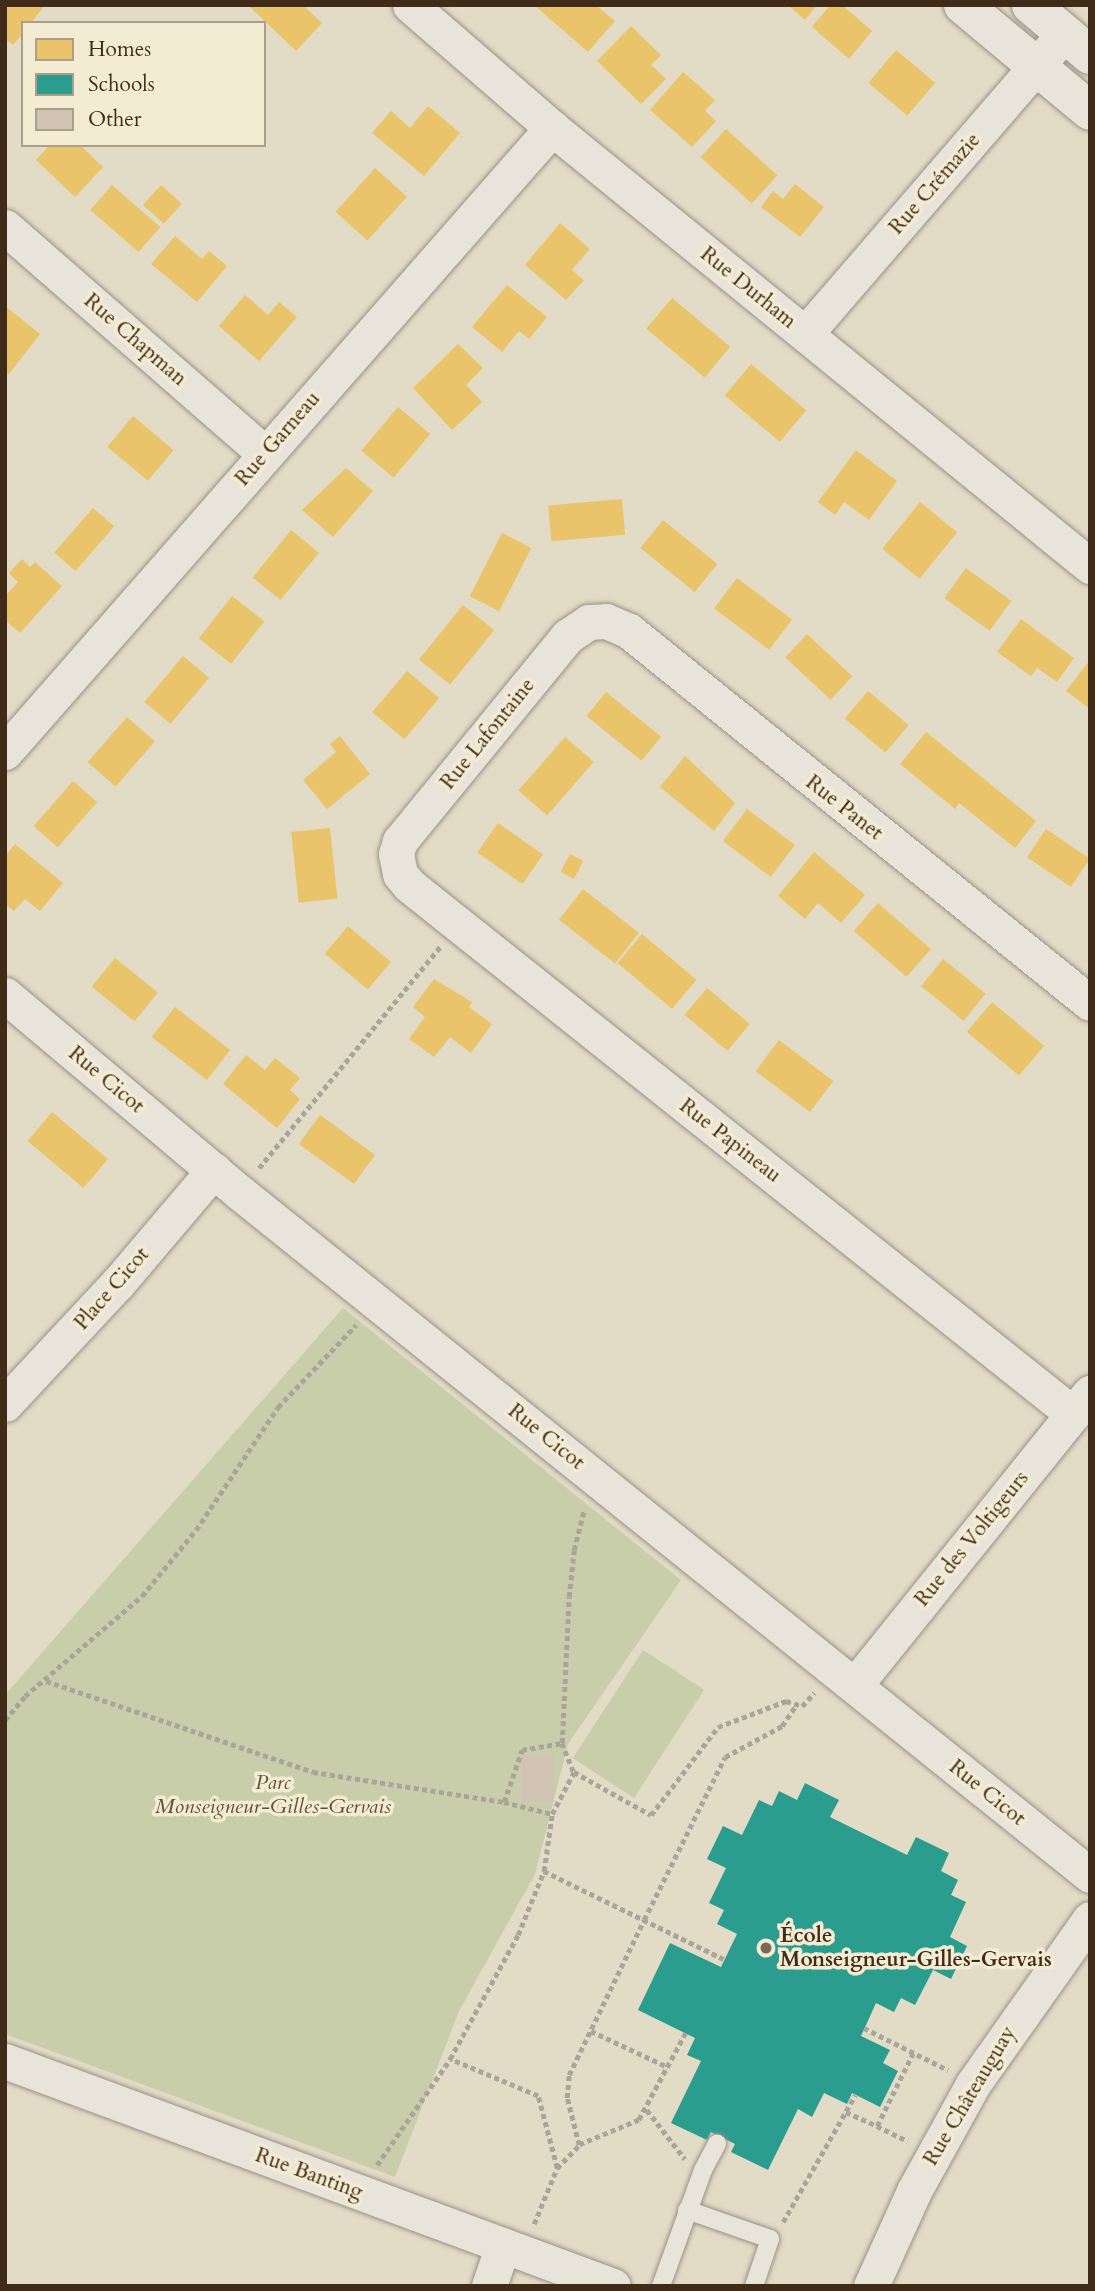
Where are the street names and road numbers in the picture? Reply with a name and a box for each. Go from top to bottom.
street label: Rue Crémazie [884,128,986,240]
street label: Rue Durham [695,242,801,334]
street label: Rue Chapman [78,289,192,391]
street label: Rue Garneau [230,387,326,491]
street label: Rue Lafontaine [435,673,541,795]
street label: Rue Panet [800,770,888,846]
street label: Rue Cicot [63,1041,149,1119]
street label: Rue Papineau [674,1094,786,1188]
street label: Place Cicot [69,1243,155,1335]
street label: Rue Cicot [503,1399,589,1475]
street label: Rue des Voltigeurs [910,1466,1034,1612]
street label: Rue Cicot [944,1755,1030,1831]
street label: Rue Châteauguay [918,2022,1022,2170]
street label: Rue Banting [252,2143,366,2205]

